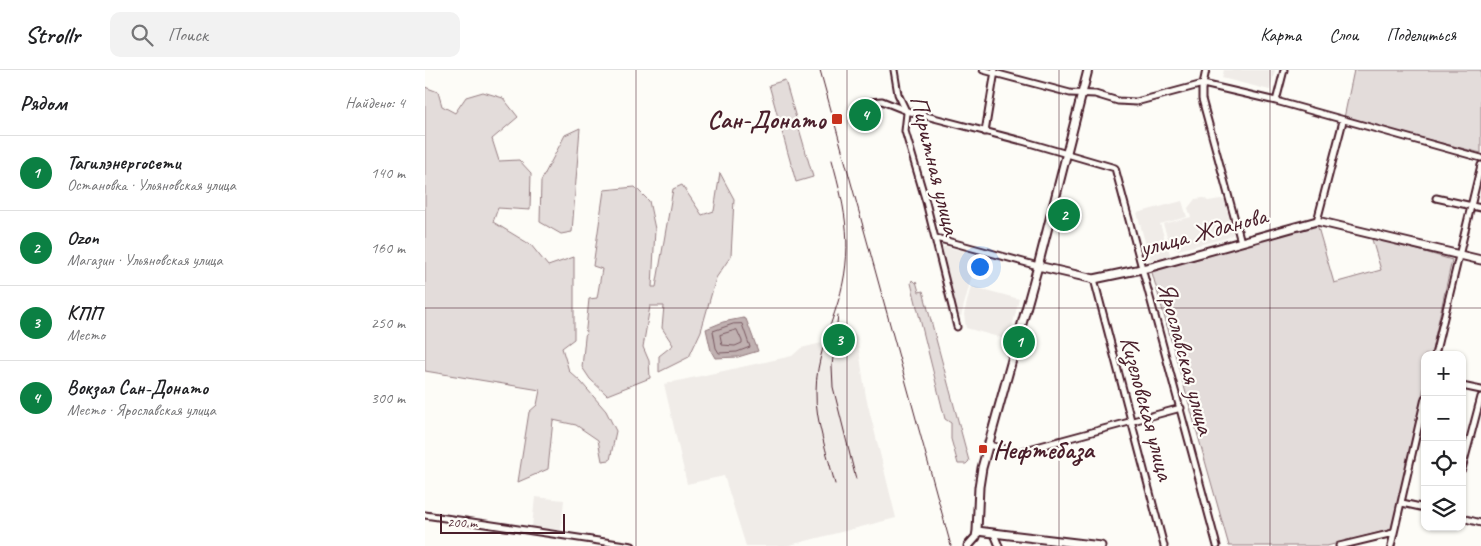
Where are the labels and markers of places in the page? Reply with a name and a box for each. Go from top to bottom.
pin: 4 [849,96,881,134]
place label: Сан-Донато [707,104,827,136]
marker: Сан-Донато [830,112,844,126]
pin: 2 [1048,196,1080,234]
pin: 3 [823,321,855,359]
pin: 1 [1003,323,1035,361]
place label: Нефтебаза [993,434,1096,466]
marker: Нефтебаза [977,443,989,455]

